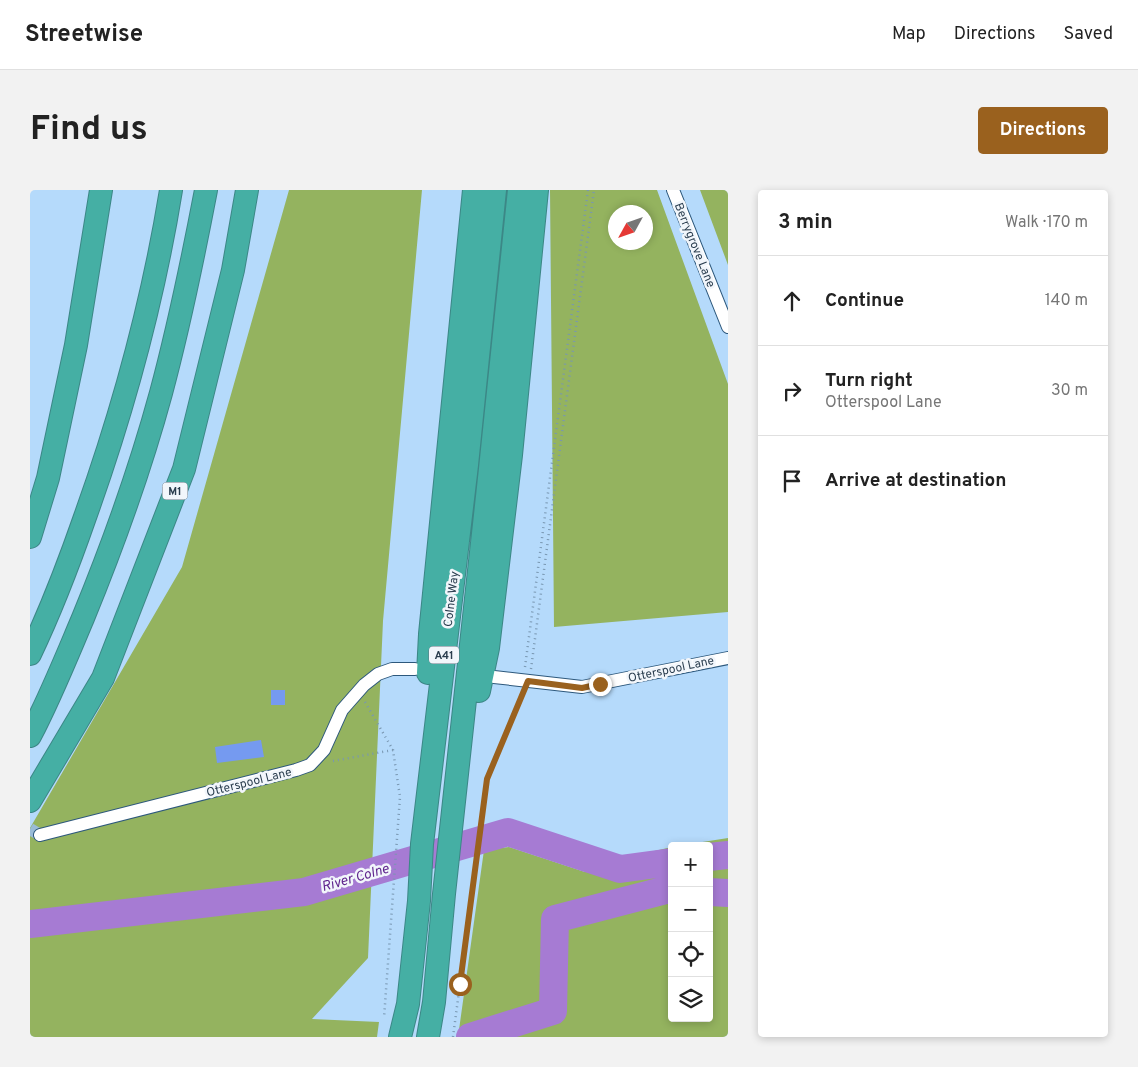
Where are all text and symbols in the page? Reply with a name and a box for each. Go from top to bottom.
text: Streetwise [25,20,143,50]
text: Map [892,23,926,46]
text: Directions [954,23,1036,46]
text: Saved [1064,23,1113,46]
button: Directions [978,107,1108,154]
text: Find us [30,108,148,152]
street label: Berrygrove Lane [670,201,718,290]
north arrow [608,205,653,250]
text: 3 min [778,209,833,236]
text: Walk · 170 m [1005,213,1088,233]
icon: ahead [778,287,806,315]
text: Continue [825,289,904,313]
text: 140 m [1045,291,1088,311]
text: Turn right [825,369,913,393]
icon: right [778,377,806,405]
text: 30 m [1051,381,1088,401]
text: Otterspool Lane [825,393,942,413]
icon: arrive [778,467,806,495]
text: Arrive at destination [825,469,1006,493]
road number: M1 [162,482,188,500]
street label: Colne Way [441,570,463,628]
road number: A41 [429,646,459,664]
street label: Otterspool Lane [627,653,716,687]
route end [589,673,612,696]
street label: Otterspool Lane [205,765,294,801]
map controls [668,842,713,1022]
button: + [668,842,713,887]
water label: River Colne [320,860,392,896]
button: − [668,887,713,932]
button: locate [668,932,713,977]
route start [449,973,472,996]
button: layers [668,977,713,1022]

